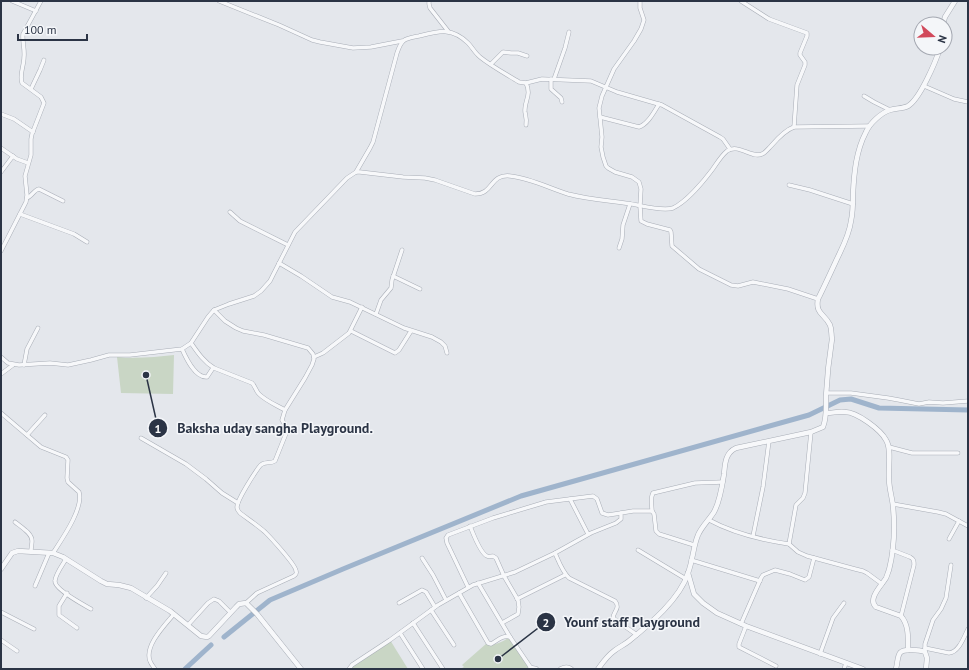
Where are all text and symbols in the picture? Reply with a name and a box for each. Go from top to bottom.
scale bar [18,16,87,42]
north arrow [913,16,953,56]
text: 100 m [24,22,57,37]
text: N [935,34,950,45]
callout: Baksha uday sangha Playground. [148,415,381,441]
text: Baksha uday sangha Playground. [177,419,373,437]
text: 1 [155,421,161,436]
callout: Younf staff Playground [536,609,708,635]
text: Younf staff Playground [563,613,700,631]
text: 2 [543,615,549,630]

